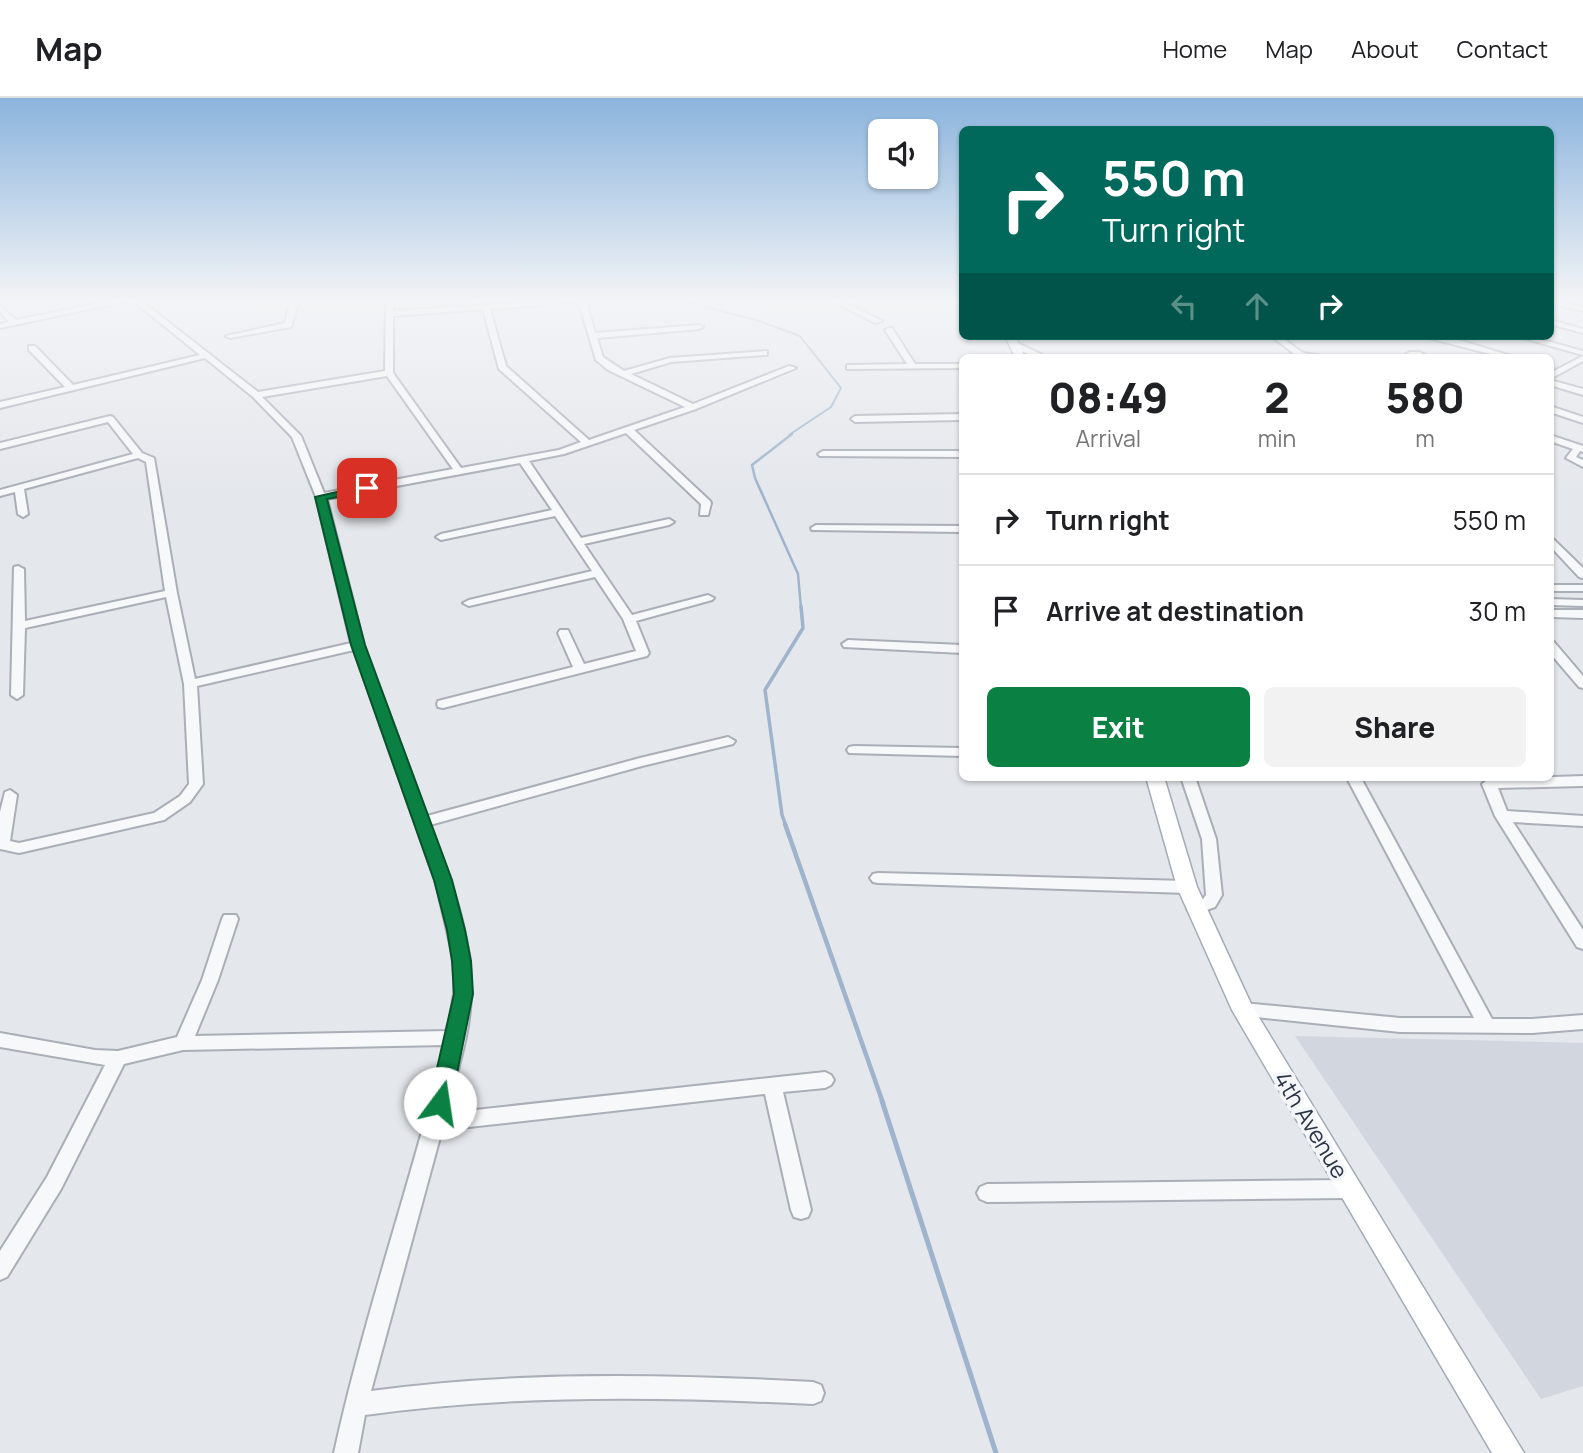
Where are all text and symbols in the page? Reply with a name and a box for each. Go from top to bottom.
text: Map [35,26,103,71]
text: Home [1162,32,1227,65]
text: Map [1265,32,1313,65]
text: About [1351,32,1419,65]
text: Contact [1457,32,1548,65]
map controls [868,119,938,189]
button: sound [868,119,938,189]
text: 550 m [1102,144,1246,211]
icon: right [987,154,1078,245]
text: Turn right [1102,208,1245,252]
icon: left [1165,287,1203,325]
icon: ahead [1238,287,1276,325]
icon: right [1311,287,1349,325]
text: 08:49 [1048,368,1168,426]
text: 2 [1264,368,1290,426]
text: 580 [1386,368,1465,426]
text: Arrival [1076,422,1141,454]
text: min [1258,422,1296,454]
text: m [1415,422,1435,454]
pin [337,458,397,518]
icon: arrive [348,469,386,507]
icon: right [987,501,1025,539]
text: Turn right [1046,502,1170,538]
text: 550 m [1453,502,1526,538]
icon: arrive [987,592,1025,630]
text: Arrive at destination [1046,593,1304,629]
text: 30 m [1469,593,1526,629]
button: Exit [987,687,1250,767]
button: Share [1264,687,1526,767]
street label: 4th Avenue [1267,1065,1356,1184]
position arrow [403,1066,477,1140]

